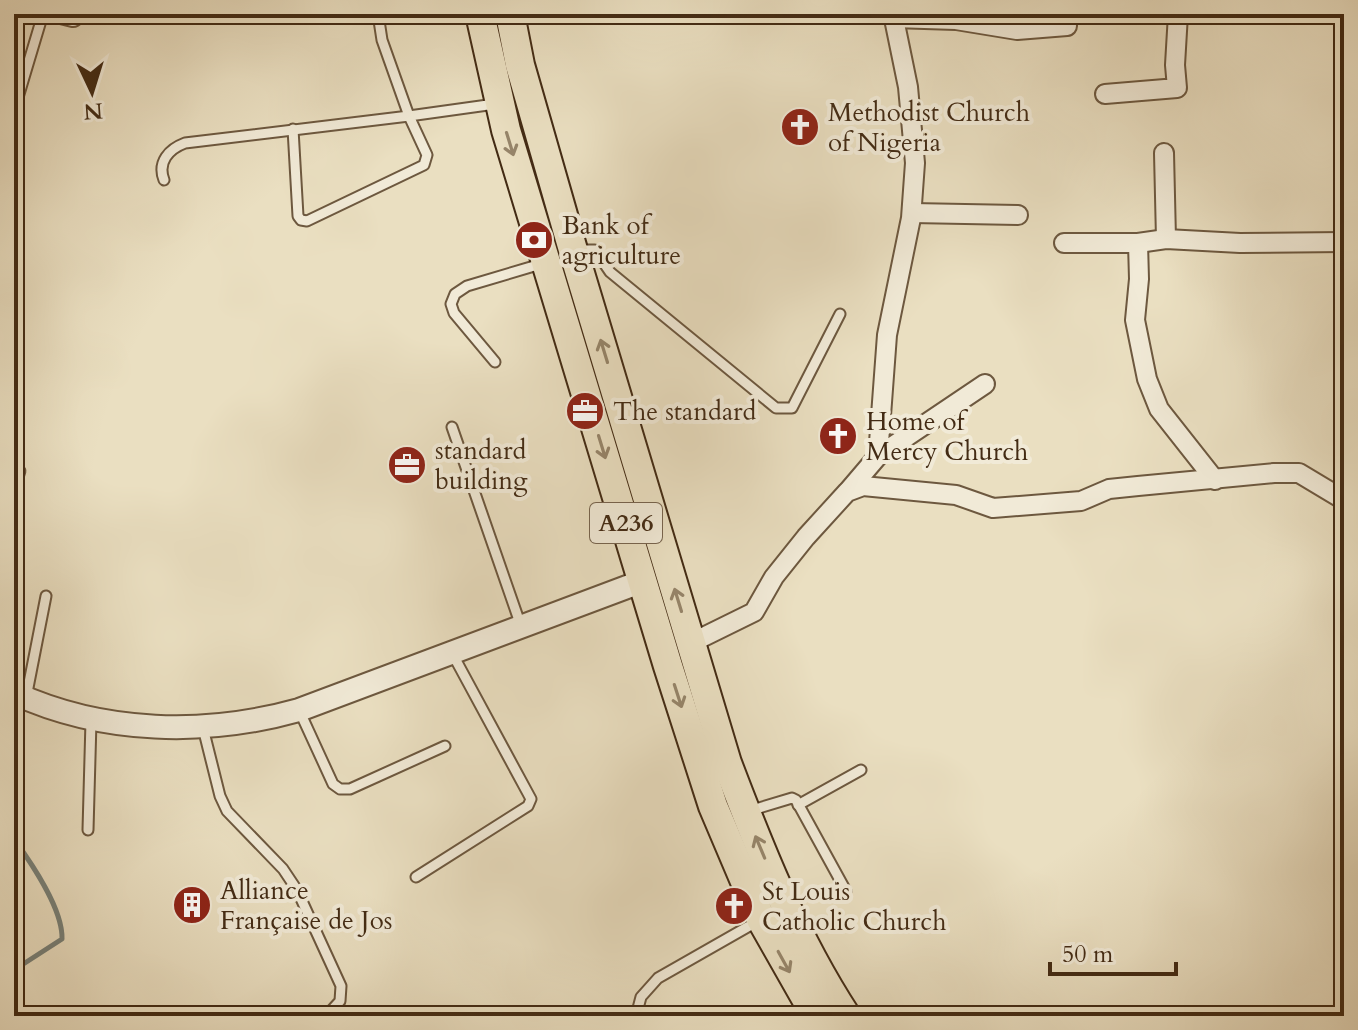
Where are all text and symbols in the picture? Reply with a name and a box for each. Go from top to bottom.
north arrow [52,52,132,132]
text: N [83,95,104,127]
place label: Methodist Church of Nigeria [828,95,1030,160]
church icon: Methodist Church of Nigeria [779,106,821,148]
one-way arrow [503,131,518,157]
place label: Bank of agriculture [562,208,681,273]
bank icon: Bank of agriculture [513,219,555,261]
one-way arrow [596,339,611,365]
office icon: The standard [564,390,606,432]
place label: The standard [613,394,757,429]
place label: Home of Mercy Church [866,404,1028,469]
church icon: Home of Mercy Church [817,415,859,457]
place label: standard building [435,433,528,498]
one-way arrow [595,433,610,459]
office icon: standard building [386,444,428,486]
road number: A236 [590,503,662,543]
one-way arrow [670,588,685,613]
one-way arrow [671,683,686,708]
one-way arrow [752,835,767,859]
place label: Alliance Française de Jos [220,873,392,938]
place label: St Louis Catholic Church [762,874,946,939]
building icon: Alliance Française de Jos [171,884,213,926]
church icon: St Louis Catholic Church [713,885,755,927]
scale bar [1050,926,1176,976]
text: 50 m [1062,938,1114,971]
one-way arrow [777,950,792,974]

